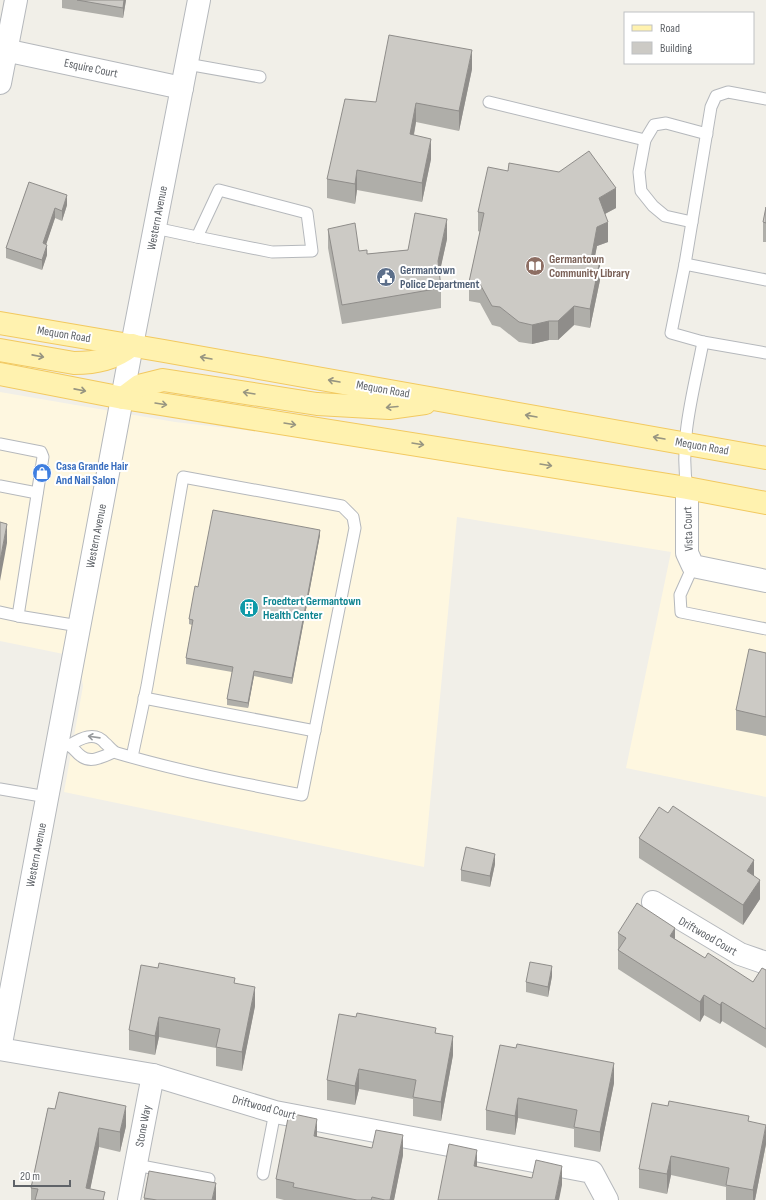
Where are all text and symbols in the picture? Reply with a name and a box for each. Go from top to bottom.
legend [624,12,754,64]
text: Road [660,21,680,36]
text: Building [660,41,692,56]
street label: Esquire Court [63,55,119,82]
street label: Western Avenue [144,185,171,251]
place label: Germantown Community Library [549,252,630,281]
library icon: Germantown Community Library [524,255,546,277]
place label: Germantown Police Department [400,263,479,292]
public building icon: Germantown Police Department [375,266,397,288]
street label: Mequon Road [36,323,92,346]
one-way arrow [32,353,45,361]
one-way arrow [200,354,213,362]
one-way arrow [328,377,341,385]
street label: Mequon Road [355,377,411,402]
one-way arrow [73,386,86,394]
one-way arrow [243,389,256,397]
one-way arrow [154,400,167,408]
one-way arrow [386,404,399,411]
one-way arrow [525,411,538,419]
one-way arrow [283,420,296,428]
one-way arrow [653,434,666,442]
street label: Mequon Road [674,434,730,459]
one-way arrow [411,440,424,448]
place label: Casa Grande Hair And Nail Salon [55,459,128,488]
one-way arrow [540,461,553,469]
shop icon: Casa Grande Hair And Nail Salon [31,462,53,484]
street label: Western Avenue [83,503,110,569]
street label: Vista Court [680,506,697,552]
place label: Froedtert Germantown Health Center [263,594,361,623]
building icon: Froedtert Germantown Health Center [238,597,260,619]
one-way arrow [88,733,101,741]
street label: Western Avenue [23,822,50,888]
street label: Driftwood Court [676,914,740,959]
street label: Driftwood Court [230,1092,298,1123]
street label: Stone Way [132,1104,155,1148]
scale bar [14,1162,70,1188]
text: 20 m [20,1169,40,1184]

